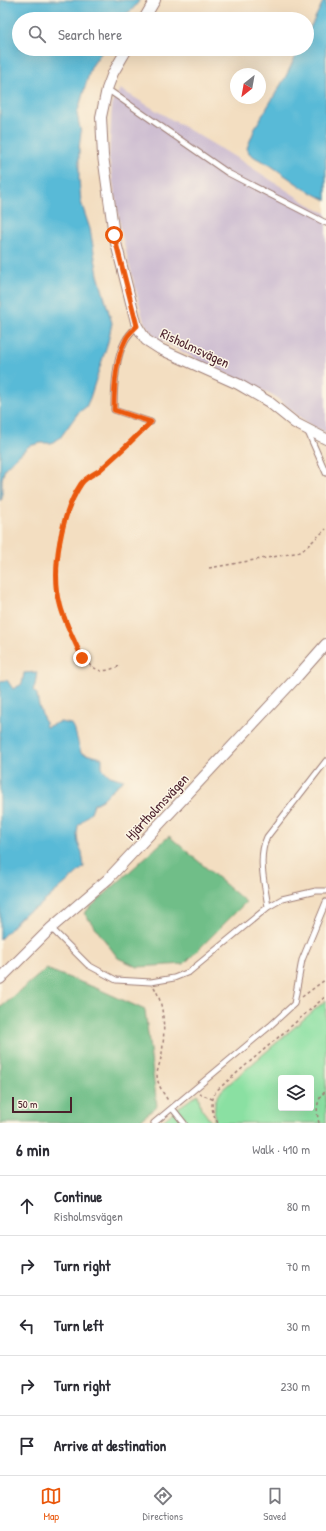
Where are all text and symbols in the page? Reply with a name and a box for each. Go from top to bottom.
search box [12,12,314,56]
icon: search [26,23,48,45]
text: Search here [58,24,122,45]
north arrow [230,68,266,104]
route start [105,226,123,244]
street label: Risholmsvägen [157,323,233,373]
route end [73,649,91,667]
street label: Hjärtholmsvägen [121,769,193,845]
map controls [278,1075,314,1111]
button: layers [278,1075,314,1111]
scale bar [12,1095,72,1114]
text: 50 m [18,1097,38,1111]
text: 6 min [16,1138,50,1161]
text: Walk · 410 m [252,1140,310,1158]
text: Continue [54,1186,102,1207]
icon: ahead [16,1195,38,1217]
text: 80 m [287,1197,310,1215]
text: Risholmsvägen [54,1207,123,1225]
icon: right [16,1255,38,1277]
text: Turn right [54,1255,110,1276]
text: 70 m [286,1257,310,1275]
icon: left [16,1315,38,1337]
text: Turn left [54,1315,104,1336]
text: 30 m [287,1317,310,1335]
icon: right [16,1375,38,1397]
text: Turn right [54,1375,110,1396]
text: 230 m [280,1377,310,1395]
icon: arrive [16,1435,38,1457]
text: Arrive at destination [54,1435,166,1456]
tab: Map [40,1485,62,1523]
tab: Directions [143,1485,183,1523]
tab: Saved [263,1485,286,1523]

